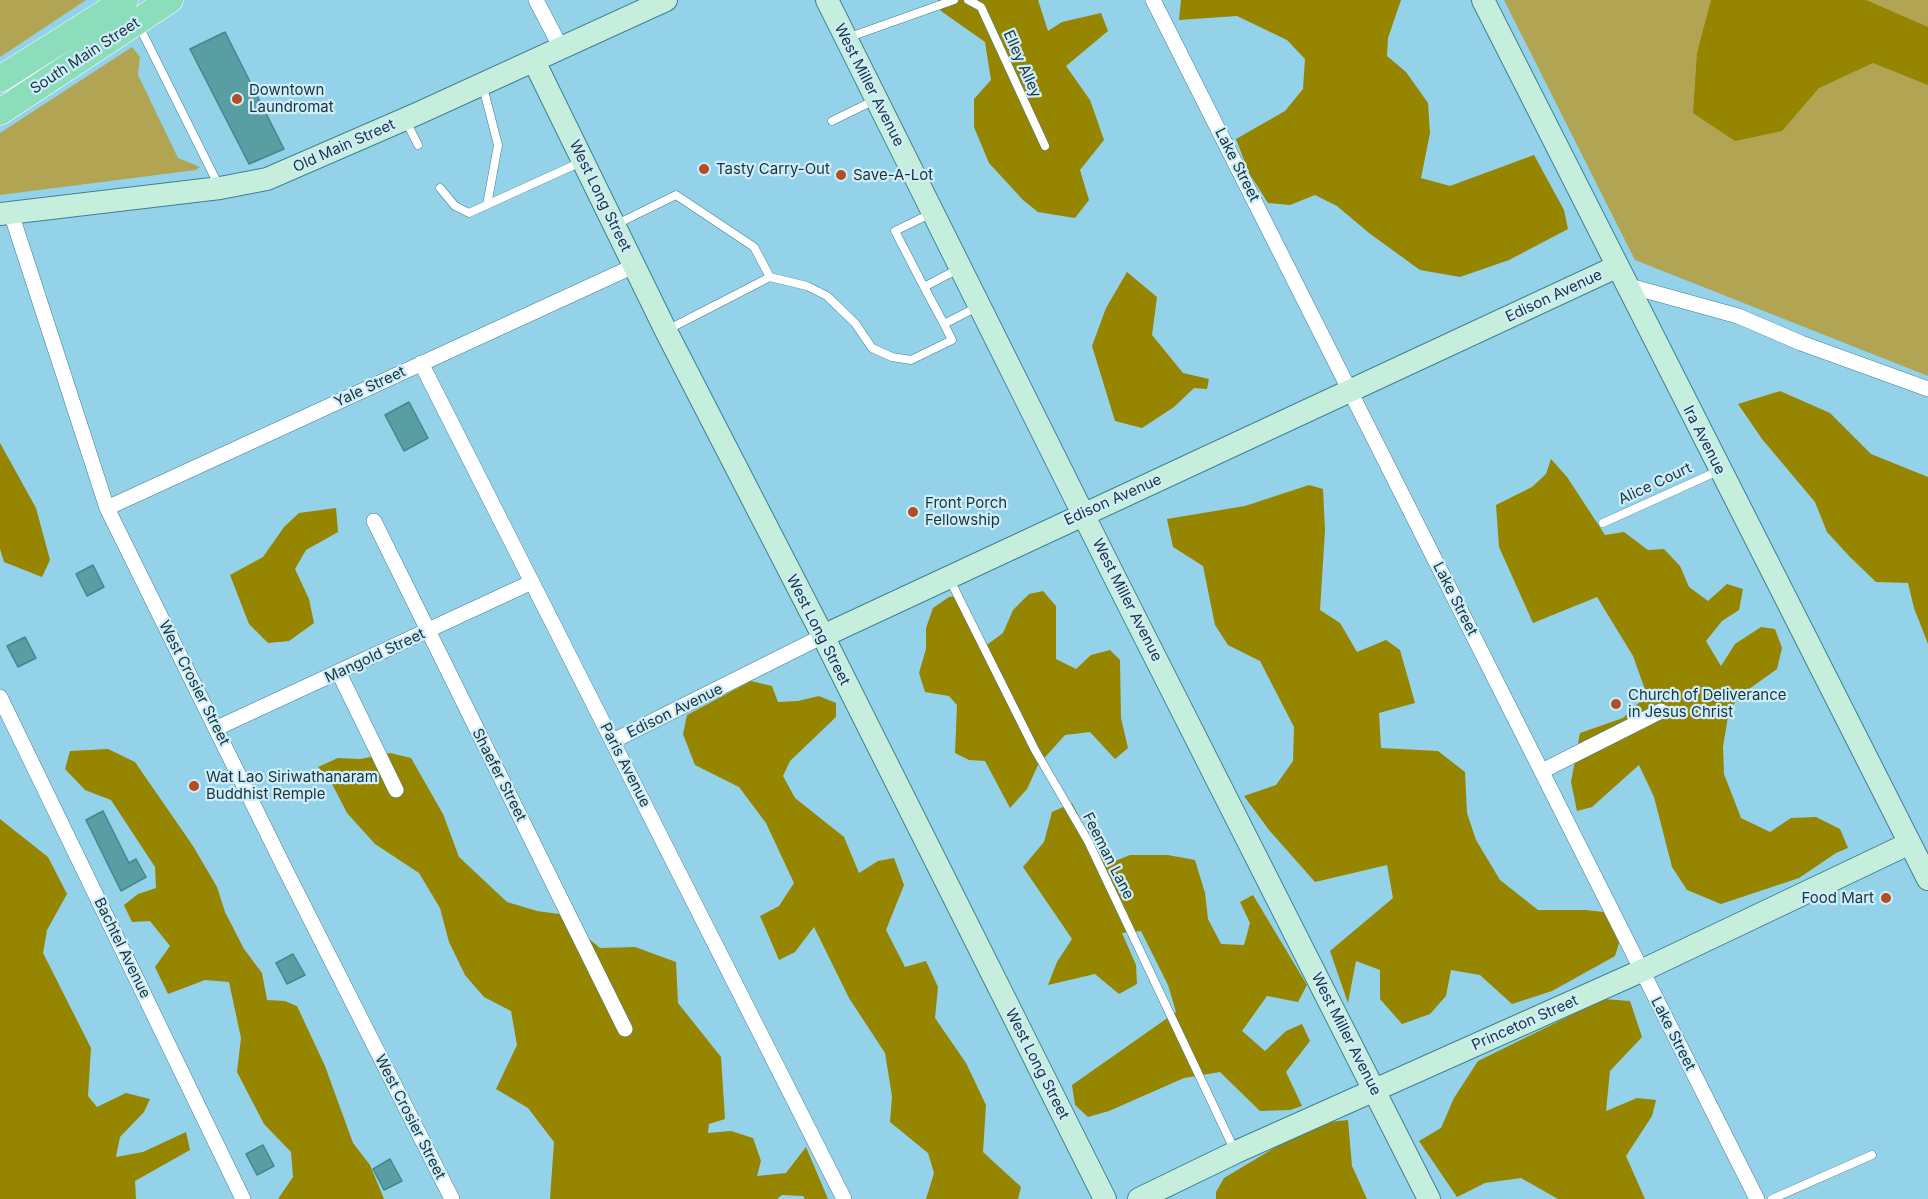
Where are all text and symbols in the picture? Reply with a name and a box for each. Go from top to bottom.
street label: South Main Street [27,14,143,98]
street label: West Miller Avenue [830,21,908,149]
street label: Elley Alley [999,28,1045,100]
place label: Downtown Laundromat [249,81,334,116]
marker: Downtown Laundromat [230,92,244,106]
street label: Old Main Street [290,116,398,176]
street label: Lake Street [1211,125,1263,205]
street label: West Long Street [565,137,635,255]
place label: Tasty Carry-Out [716,160,830,178]
marker: Tasty Carry-Out [697,162,711,176]
place label: Save-A-Lot [853,166,933,184]
marker: Save-A-Lot [834,168,848,182]
street label: Edison Avenue [1503,266,1605,326]
street label: Yale Street [332,363,408,411]
street label: Ira Avenue [1679,402,1729,478]
street label: Alice Court [1616,459,1694,509]
street label: Edison Avenue [1062,471,1164,529]
place label: Front Porch Fellowship [925,494,1007,529]
marker: Front Porch Fellowship [906,505,920,519]
street label: West Miller Avenue [1088,536,1166,664]
street label: Lake Street [1429,559,1481,639]
street label: West Long Street [782,572,854,688]
street label: West Crosier Street [155,618,233,748]
street label: Mangold Street [322,625,428,687]
street label: Edison Avenue [624,680,726,742]
place label: Church of Deliverance in Jesus Christ [1628,686,1786,721]
marker: Church of Deliverance in Jesus Christ [1609,697,1623,711]
street label: Paris Avenue [596,720,654,810]
street label: Shaefer Street [468,726,530,824]
place label: Wat Lao Siriwathanaram Buddhist Remple [206,768,378,803]
marker: Wat Lao Siriwathanaram Buddhist Remple [187,779,201,793]
street label: Feeman Lane [1078,810,1138,902]
place label: Food Mart [1802,889,1874,907]
marker: Food Mart [1879,891,1893,905]
street label: Bachtel Avenue [90,895,154,1001]
street label: West Miller Avenue [1307,970,1385,1098]
street label: Princeton Street [1469,992,1581,1054]
street label: Lake Street [1647,994,1699,1074]
street label: West Long Street [1001,1006,1073,1122]
street label: West Crosier Street [371,1052,449,1182]

